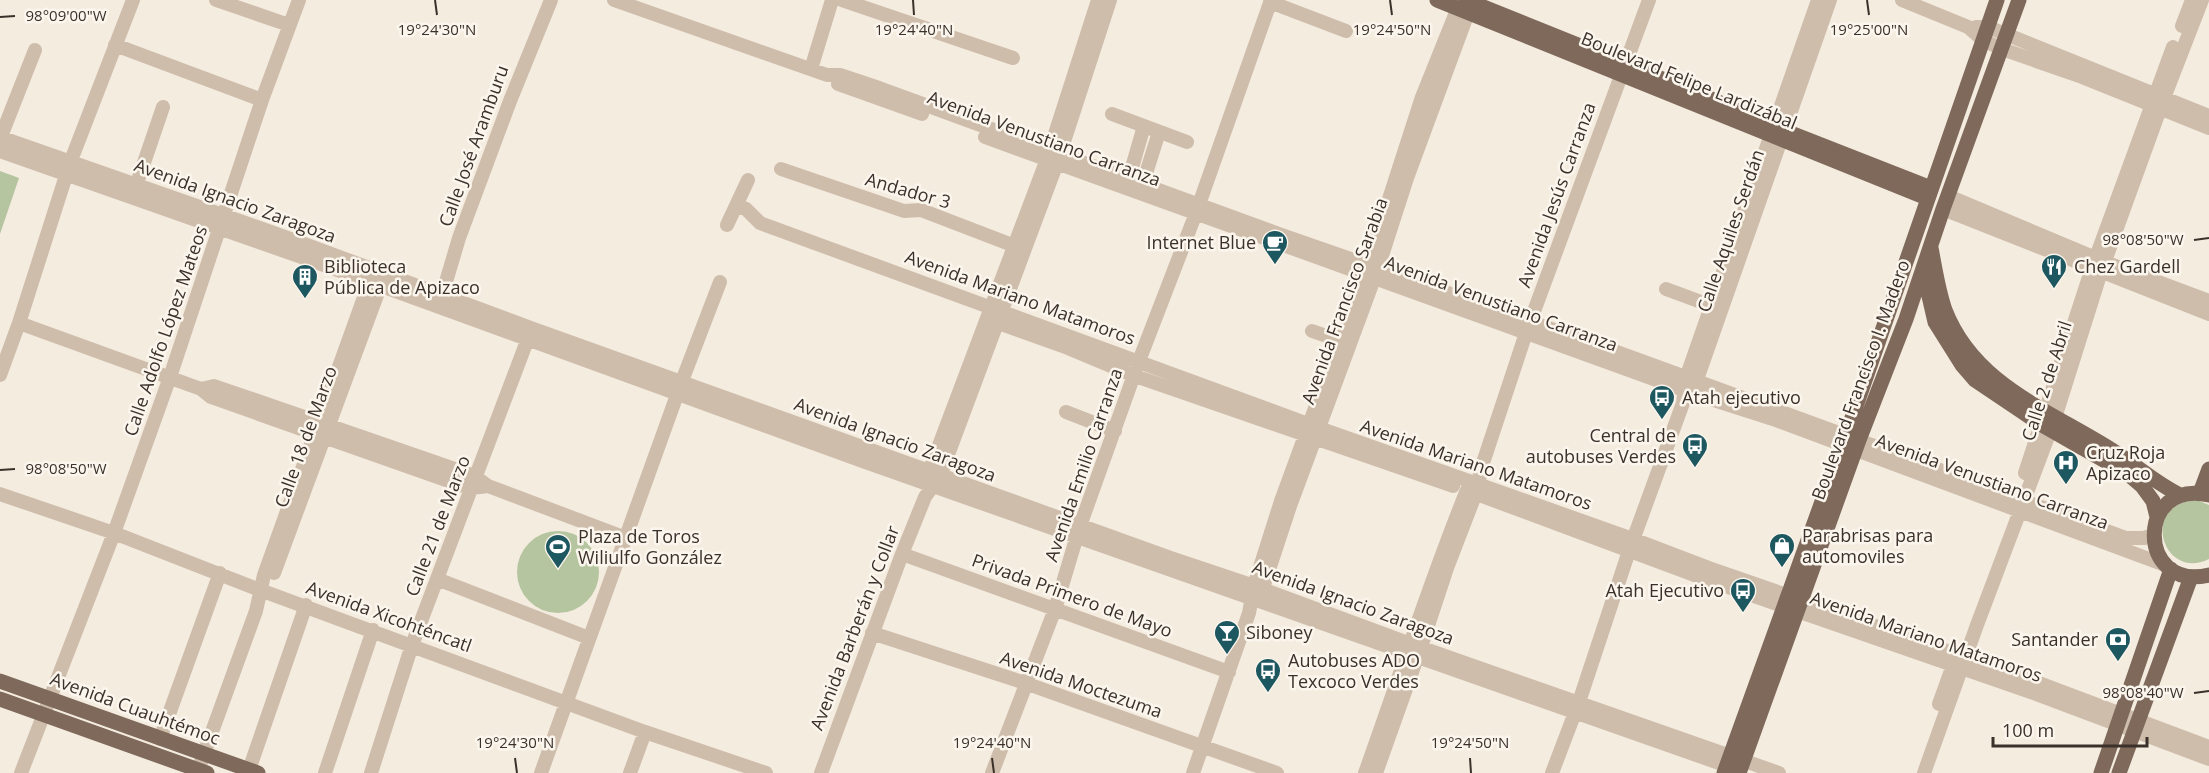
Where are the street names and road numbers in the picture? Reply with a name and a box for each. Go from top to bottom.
street label: Boulevard Felipe Lardizábal [1578,26,1801,134]
street label: Calle José Aramburu [433,62,513,230]
street label: Avenida Venustiano Carranza [925,85,1164,191]
street label: Avenida Jesús Carranza [1511,99,1601,290]
street label: Calle Aquiles Serdán [1691,146,1769,315]
street label: Avenida Ignacio Zaragoza [131,152,340,248]
street label: Andador 3 [863,166,954,214]
street label: Avenida Francisco Sarabia [1295,194,1393,407]
street label: Calle Adolfo López Mateos [118,222,212,439]
street label: Avenida Mariano Matamoros [902,244,1139,350]
street label: Avenida Venustiano Carranza [1382,250,1621,356]
street label: Boulevard Francisco I. Madero [1805,256,1915,503]
street label: Calle 2 de Abril [2015,318,2077,444]
street label: Calle 18 de Marzo [268,363,342,511]
street label: Avenida Emilio Carranza [1039,365,1127,565]
street label: Avenida Ignacio Zaragoza [791,391,1000,487]
street label: Avenida Mariano Matamoros [1357,413,1595,515]
street label: Avenida Venustiano Carranza [1873,428,2112,534]
street label: Calle 21 de Marzo [399,452,475,600]
street label: Avenida Barberán y Collar [804,521,904,733]
street label: Privada Primero de Mayo [969,548,1176,643]
street label: Avenida Ignacio Zaragoza [1249,554,1458,650]
street label: Avenida Xicohténcatl [303,575,475,657]
street label: Avenida Mariano Matamoros [1807,585,2045,687]
street label: Avenida Moctezuma [997,645,1166,723]
street label: Avenida Cuauhtémoc [47,666,224,750]

